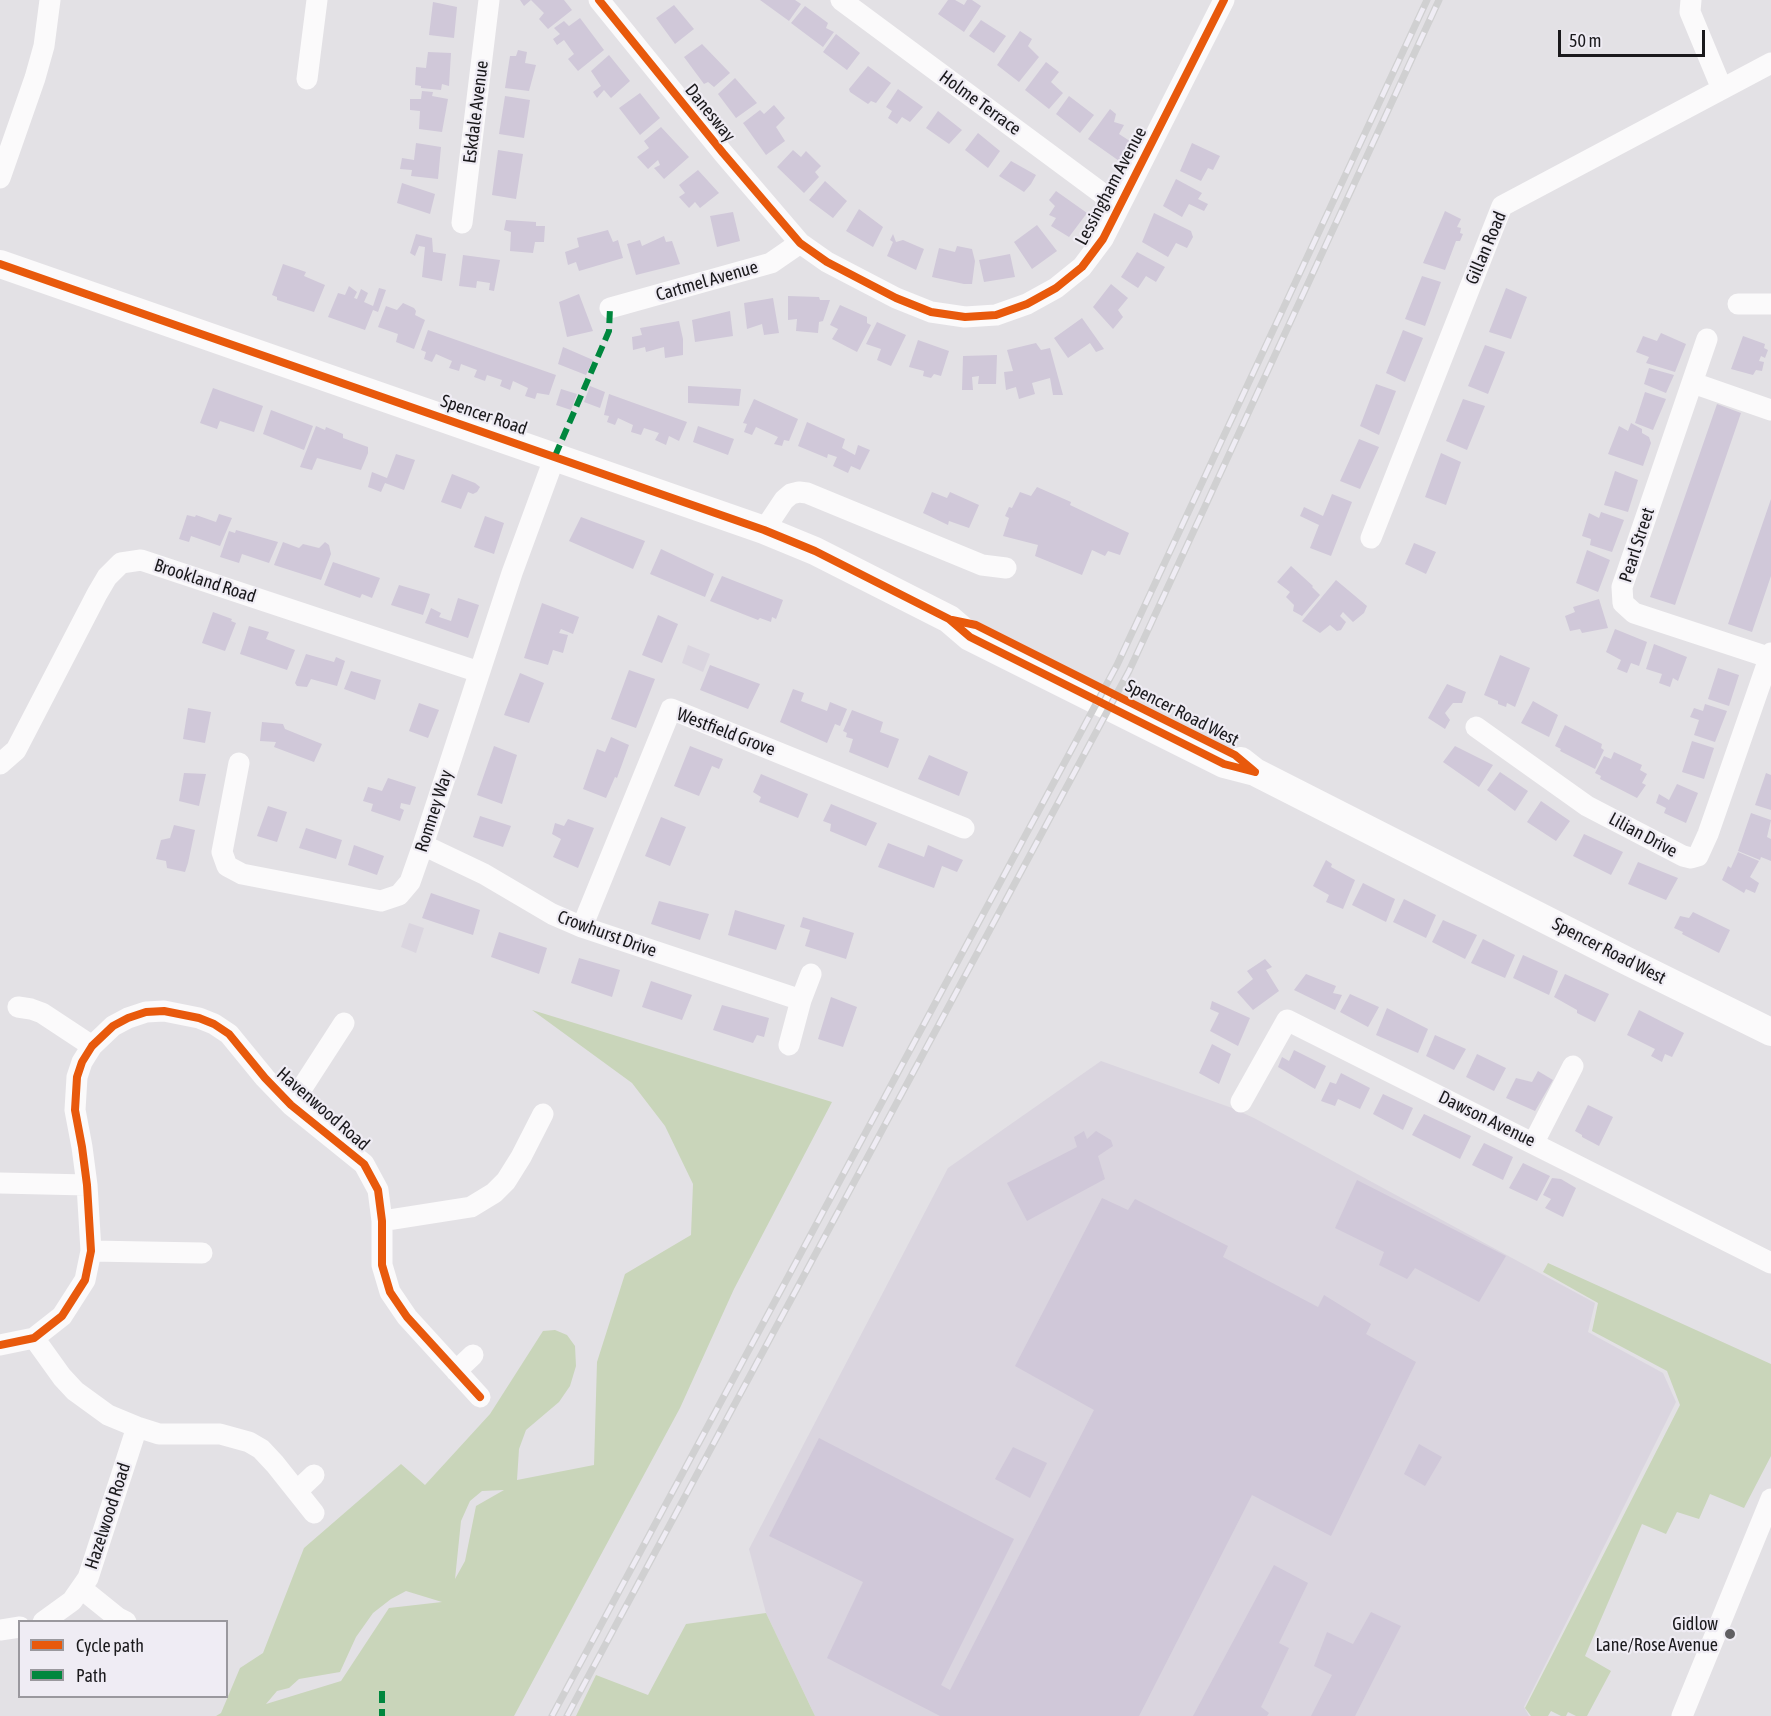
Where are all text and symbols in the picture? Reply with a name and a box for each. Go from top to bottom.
scale bar [1561,18,1708,56]
text: 50 m [1569,30,1601,51]
street label: Eskdale Avenue [459,59,493,165]
street label: Holme Terrace [935,66,1025,140]
street label: Danesway [680,80,740,146]
street label: Lessingham Avenue [1071,123,1151,249]
street label: Gillan Road [1461,208,1511,288]
street label: Cartmel Avenue [654,256,760,306]
street label: Spencer Road [438,390,530,440]
street label: Pearl Street [1615,505,1659,585]
street label: Brookland Road [151,554,259,608]
street label: Spencer Road West [1122,675,1242,751]
street label: Westfield Grove [674,703,778,761]
street label: Romney Way [411,767,457,855]
street label: Lilian Drive [1605,808,1681,862]
street label: Crowhurst Drive [554,906,660,962]
street label: Spencer Road West [1549,913,1669,989]
street label: Havenwood Road [272,1063,374,1155]
street label: Dawson Avenue [1435,1086,1539,1152]
street label: Hazelwood Road [81,1460,135,1572]
place label: Gidlow Lane/Rose Avenue [1595,1613,1718,1656]
legend [18,1620,228,1698]
marker: Gidlow Lane/Rose Avenue [1723,1627,1737,1641]
text: Cycle path [76,1635,144,1656]
text: Path [76,1665,107,1686]

